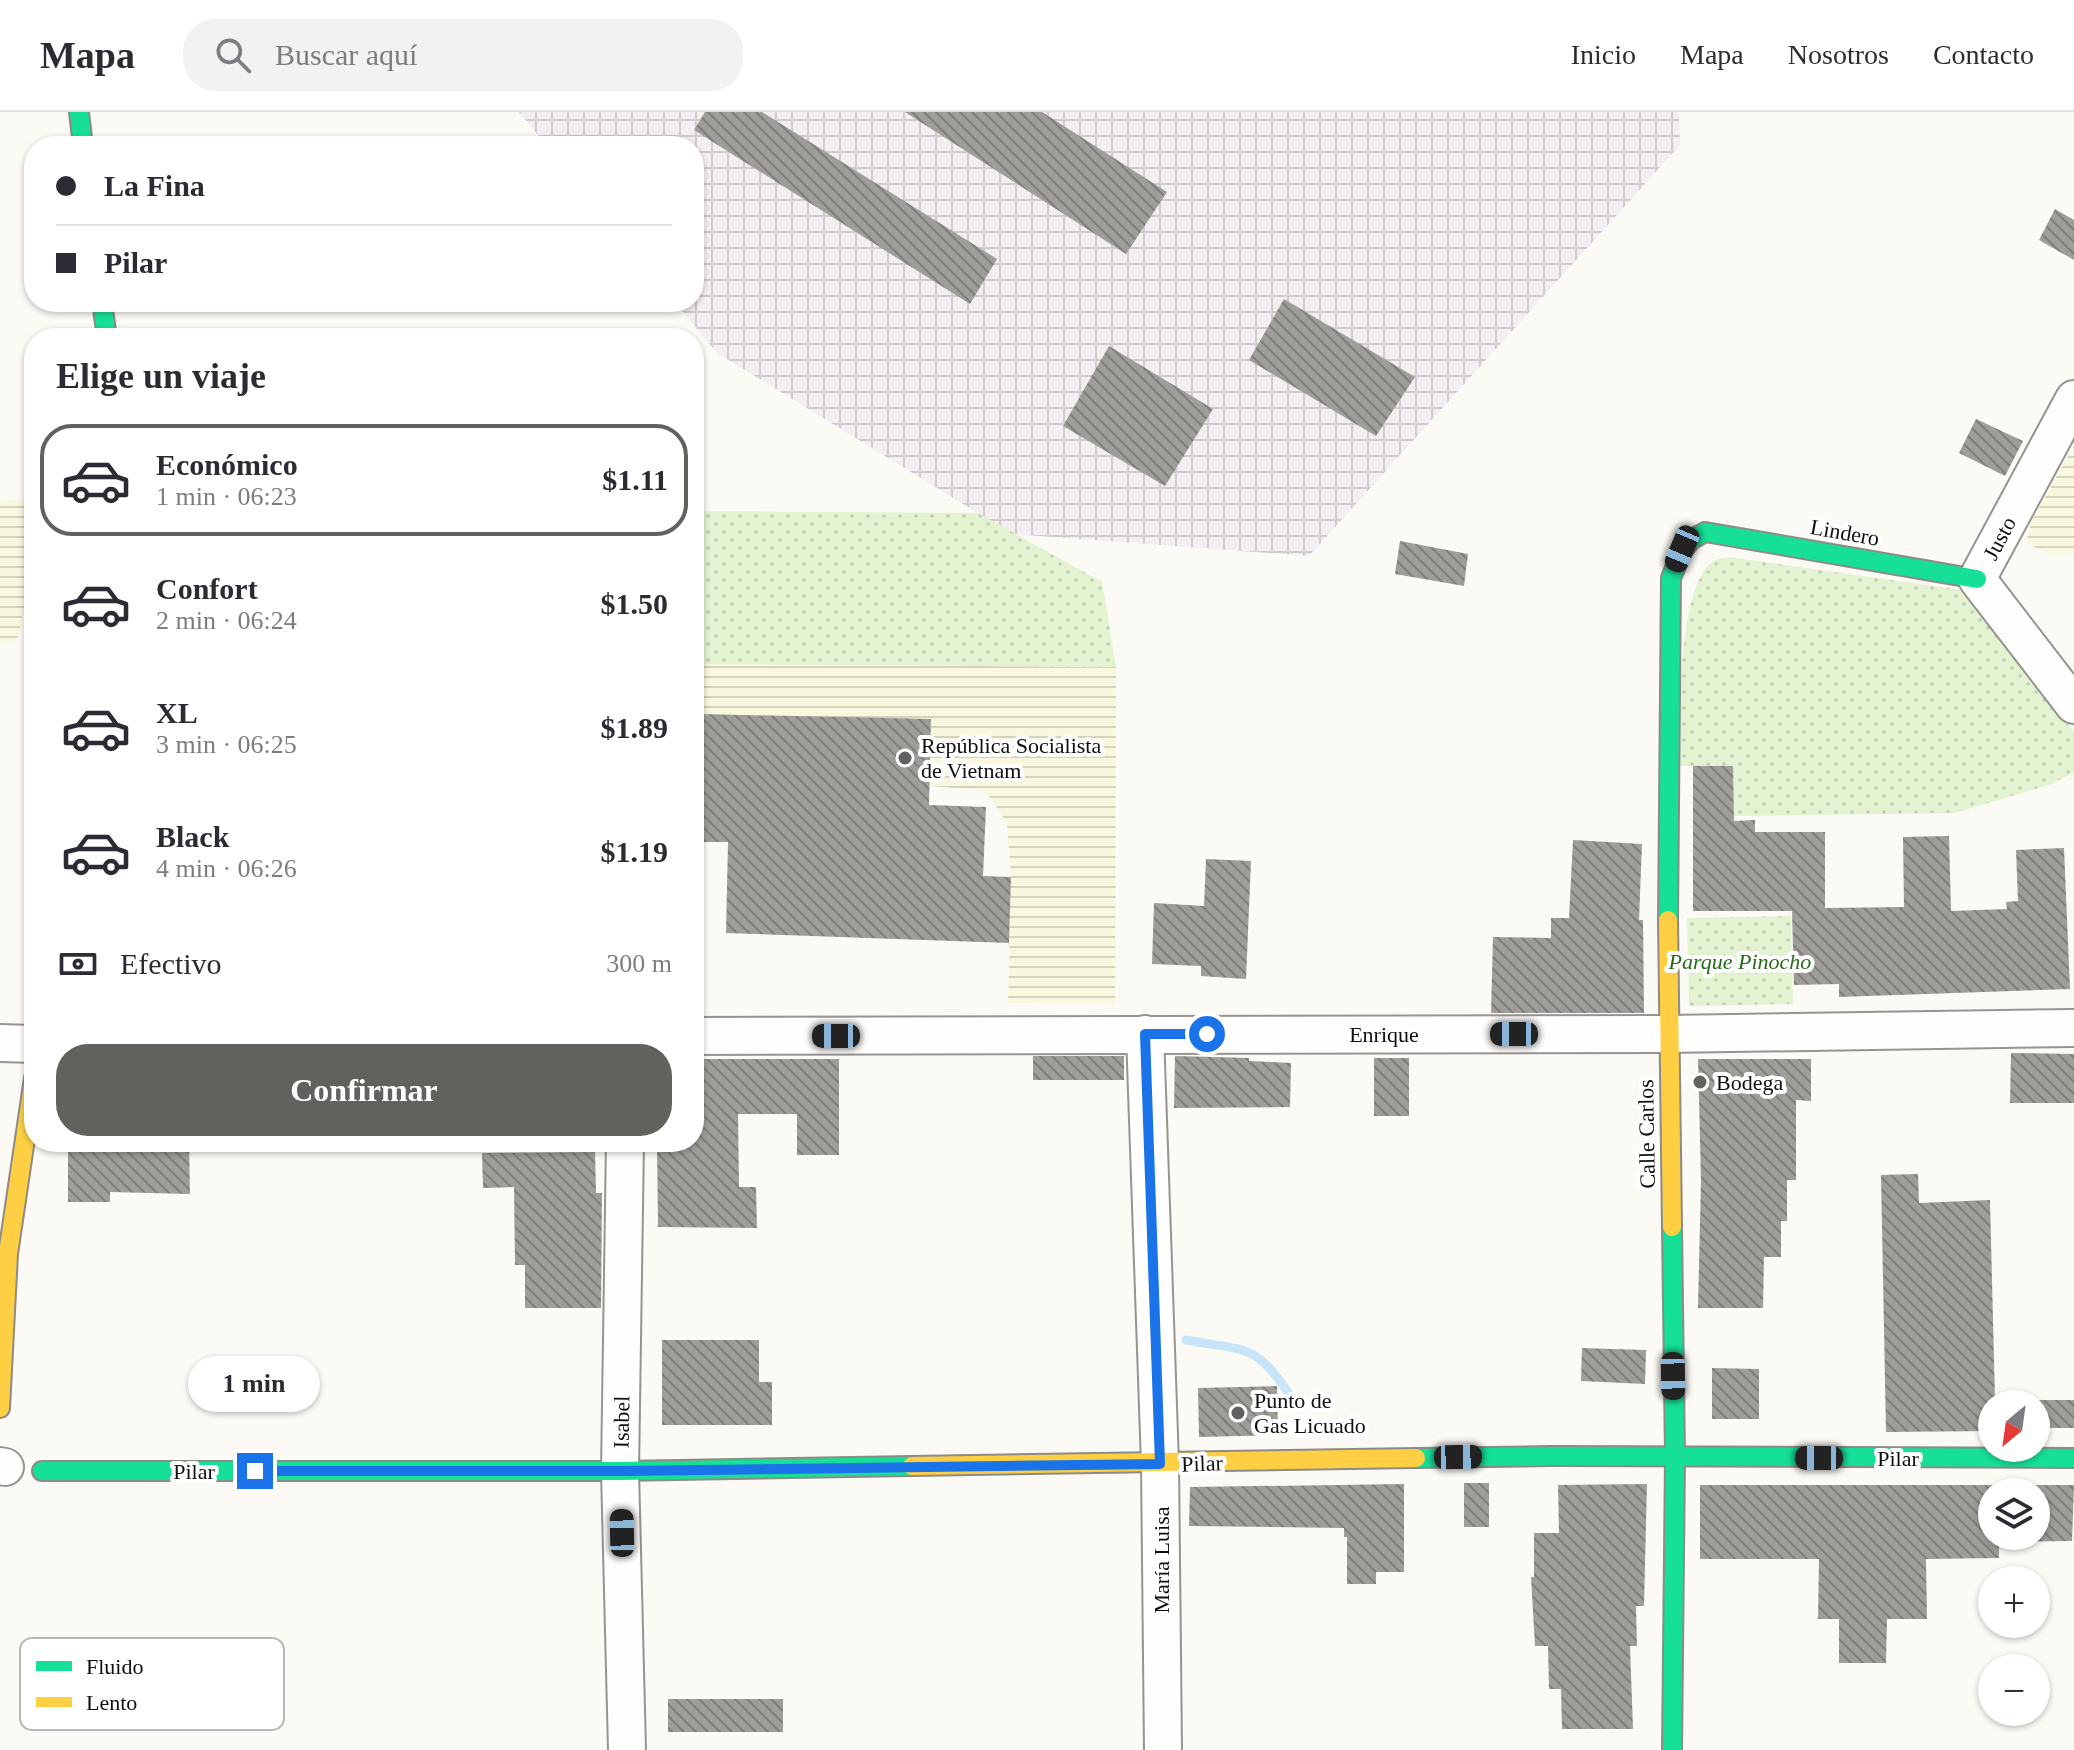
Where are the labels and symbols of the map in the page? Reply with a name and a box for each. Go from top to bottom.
street label: Justo [1978,512,2021,564]
street label: Lindero [1808,514,1881,551]
car [1662,522,1702,576]
place label: República Socialista de Vietnam [921,733,1101,783]
marker: República Socialista de Vietnam [896,749,914,767]
park label: Parque Pinocho [1668,949,1811,974]
route start [1189,1016,1225,1052]
street label: Enrique [1349,1022,1419,1047]
car [1490,1022,1538,1046]
car [812,1024,860,1048]
place label: Bodega [1716,1070,1783,1095]
marker: Bodega [1691,1073,1709,1091]
street label: Calle Carlos [1633,1079,1660,1189]
car [1661,1352,1685,1400]
callout: 1 min [189,1355,321,1411]
place label: Punto de Gas Licuado [1254,1388,1366,1438]
north arrow [1978,1390,2050,1462]
street label: Isabel [609,1396,634,1448]
marker: Punto de Gas Licuado [1229,1404,1247,1422]
car [1434,1445,1482,1469]
car [1795,1446,1843,1470]
street label: Pilar [1877,1446,1919,1471]
street label: Pilar [1181,1450,1224,1477]
route end [237,1453,273,1489]
street label: Pilar [173,1459,215,1484]
street label: María Luisa [1149,1506,1174,1613]
car [610,1509,634,1557]
legend [20,1638,284,1730]
text: Fluido [86,1654,143,1679]
text: Lento [86,1690,137,1715]

